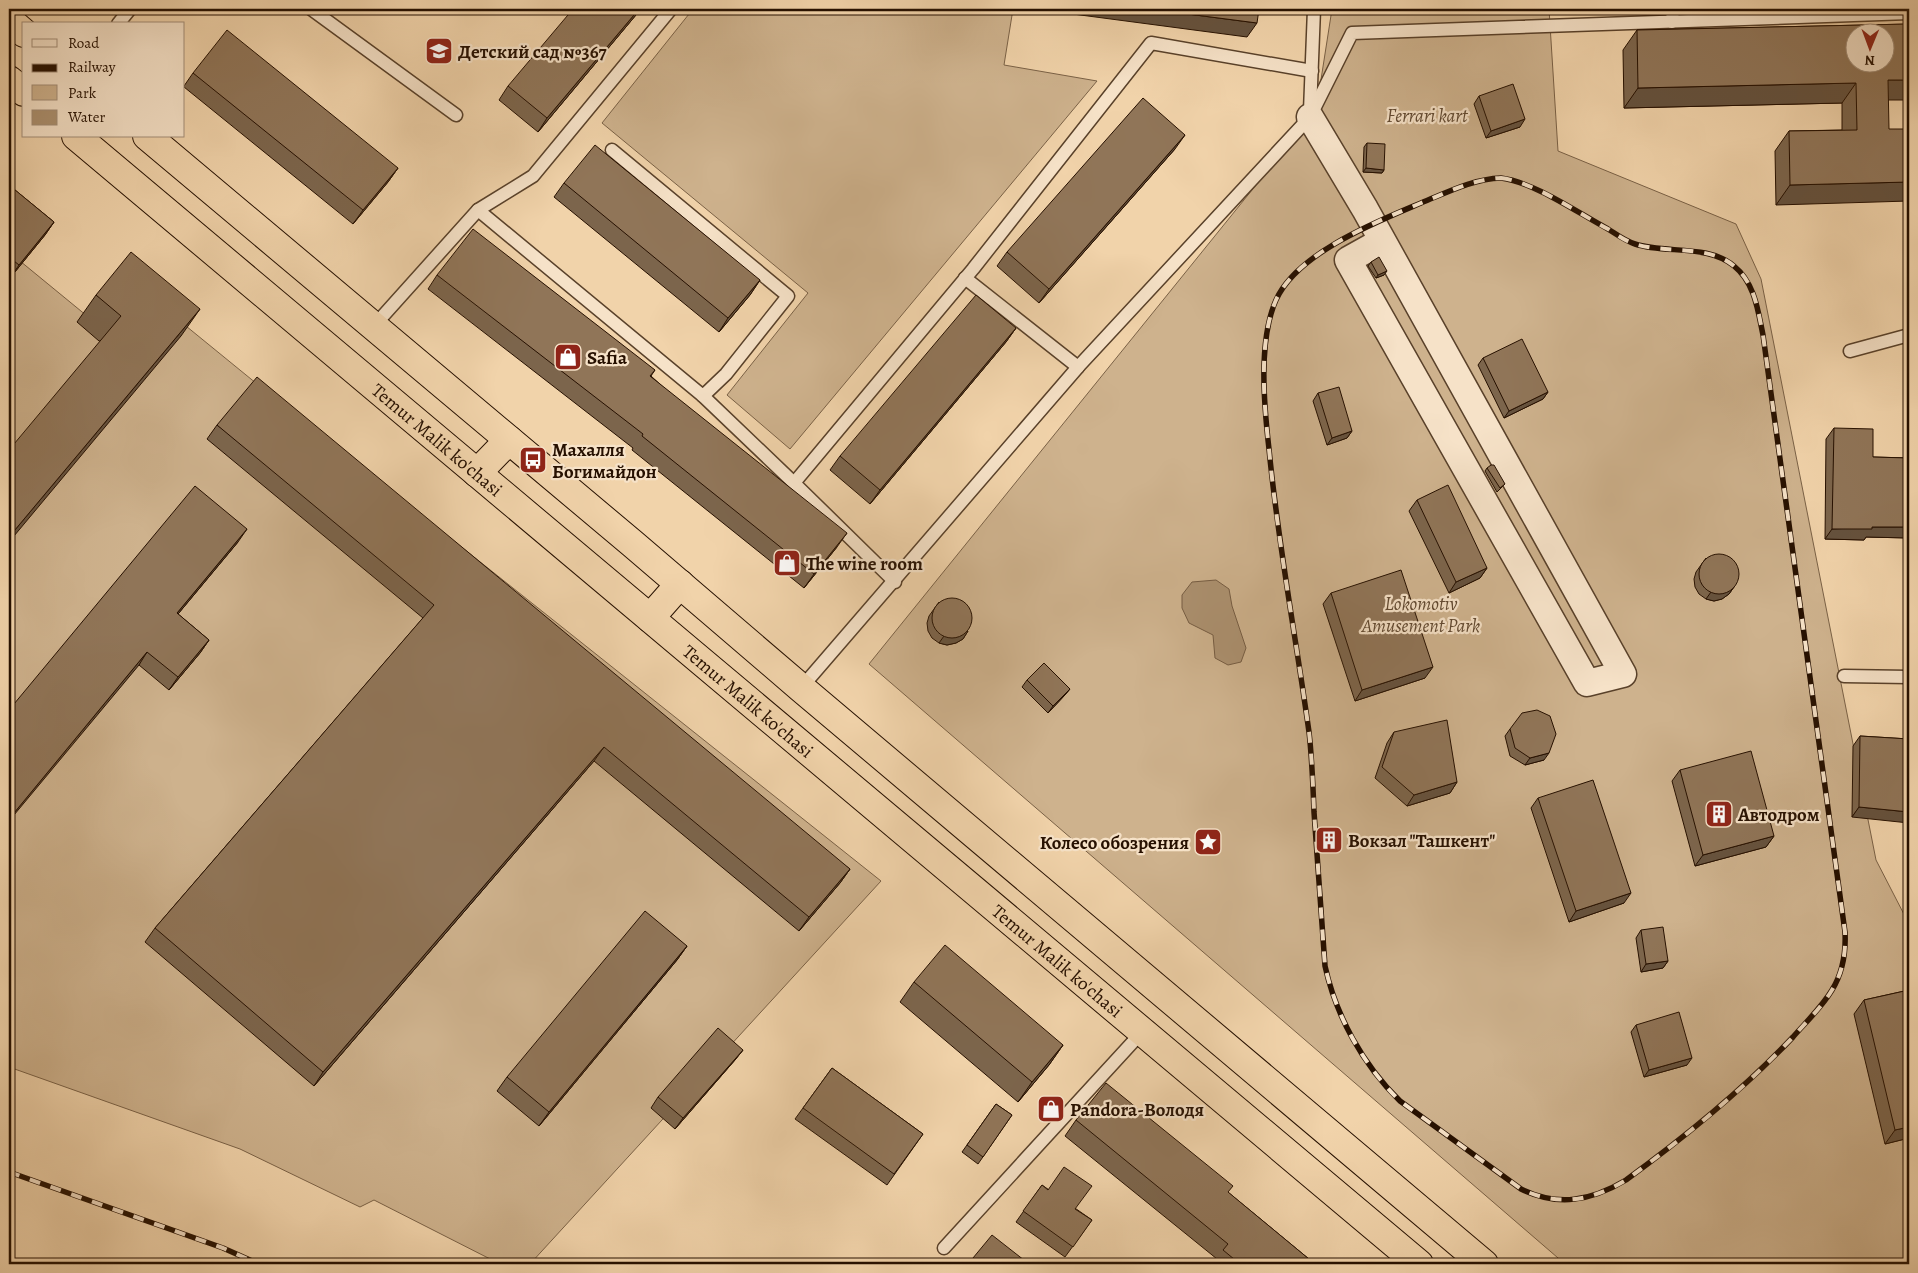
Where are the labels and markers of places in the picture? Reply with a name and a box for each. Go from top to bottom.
school or university icon: Детский сад №367 [424,36,454,66]
place label: Детский сад №367 [458,39,608,65]
shop icon: Safia [553,342,583,372]
place label: Safia [587,345,628,371]
place label: Махалля Богимайдон [552,437,657,485]
bus stop icon: Махалля Богимайдон [518,445,548,475]
shop icon: The wine room [772,548,802,578]
place label: The wine room [806,551,923,577]
building icon: Автодром [1704,799,1734,829]
place label: Автодром [1737,802,1820,828]
building icon: Вокзал "Ташкент" [1314,825,1344,855]
place icon: Колесо обозрения [1193,827,1223,857]
place label: Вокзал "Ташкент" [1348,828,1495,854]
place label: Колесо обозрения [1040,830,1189,856]
shop icon: Pandora-Володя [1036,1094,1066,1124]
place label: Pandora-Володя [1070,1097,1204,1123]

